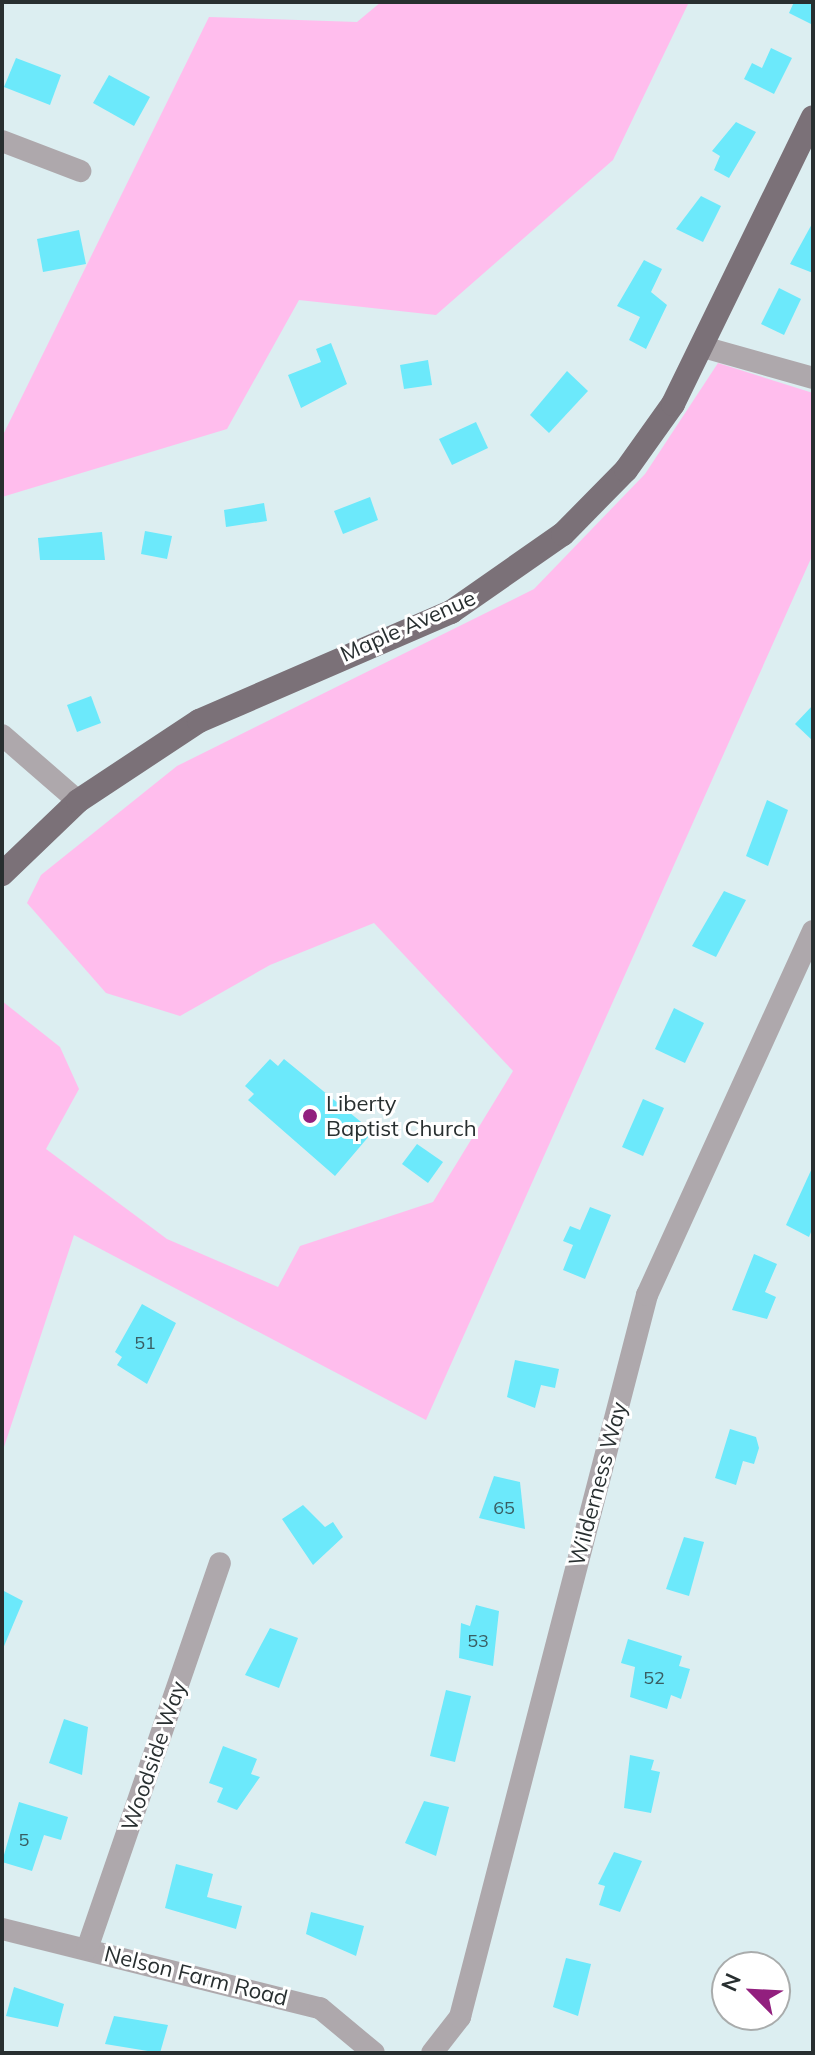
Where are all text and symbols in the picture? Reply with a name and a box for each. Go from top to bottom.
street label: Maple Avenue [336,584,480,668]
place label: Liberty Baptist Church [326,1090,477,1142]
marker: Liberty Baptist Church [301,1107,319,1125]
house number: 51 [134,1332,156,1354]
street label: Wilderness Way [563,1399,633,1569]
house number: 65 [493,1497,515,1519]
house number: 53 [467,1630,489,1652]
house number: 52 [643,1667,665,1689]
street label: Woodside Way [116,1678,192,1834]
house number: 5 [19,1829,29,1851]
street label: Nelson Farm Road [102,1940,290,2012]
north arrow [711,1951,791,2031]
text: N [715,1969,747,1995]

